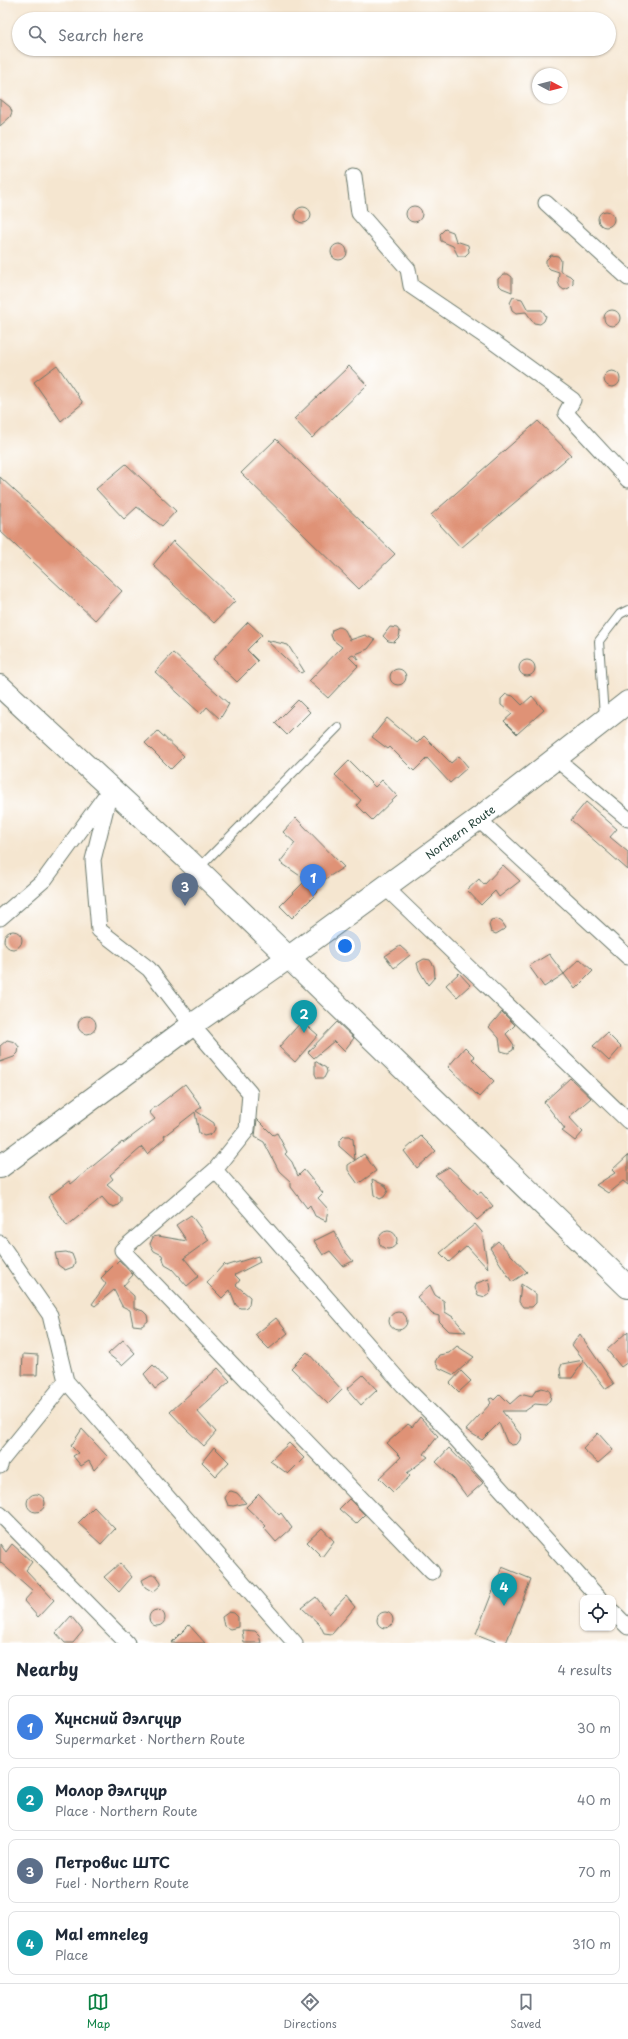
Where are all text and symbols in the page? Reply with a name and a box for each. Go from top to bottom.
search box [12,12,616,56]
icon: search [26,23,48,45]
text: Search here [58,23,144,46]
north arrow [532,68,568,104]
street label: Northern Route [422,801,498,863]
pin: 1 [300,864,326,897]
pin: 3 [172,873,198,906]
your location [335,936,355,956]
pin: 2 [291,1000,317,1033]
pin: 4 [491,1573,517,1606]
map controls [580,1595,616,1631]
button: locate [580,1595,616,1631]
text: Nearby [16,1656,78,1682]
text: 4 results [558,1660,612,1679]
text: Хүнсний дэлгүүр [55,1706,182,1729]
text: 1 [27,1718,33,1737]
text: 30 m [577,1718,611,1737]
text: Supermarket · Northern Route [55,1729,245,1748]
text: Молор дэлгүүр [55,1778,167,1801]
text: 2 [25,1790,35,1809]
text: 40 m [577,1790,611,1809]
text: Place · Northern Route [55,1801,198,1820]
text: Петровис ШТС [55,1850,170,1873]
text: 3 [26,1862,34,1881]
text: 70 m [578,1862,611,1881]
text: Fuel · Northern Route [55,1873,189,1892]
text: Mal emneleg [55,1922,148,1945]
text: 4 [26,1934,34,1953]
text: 310 m [572,1934,611,1953]
text: Place [55,1945,88,1964]
tab: Map [87,1991,110,2032]
tab: Directions [283,1991,337,2032]
tab: Saved [510,1991,541,2032]

